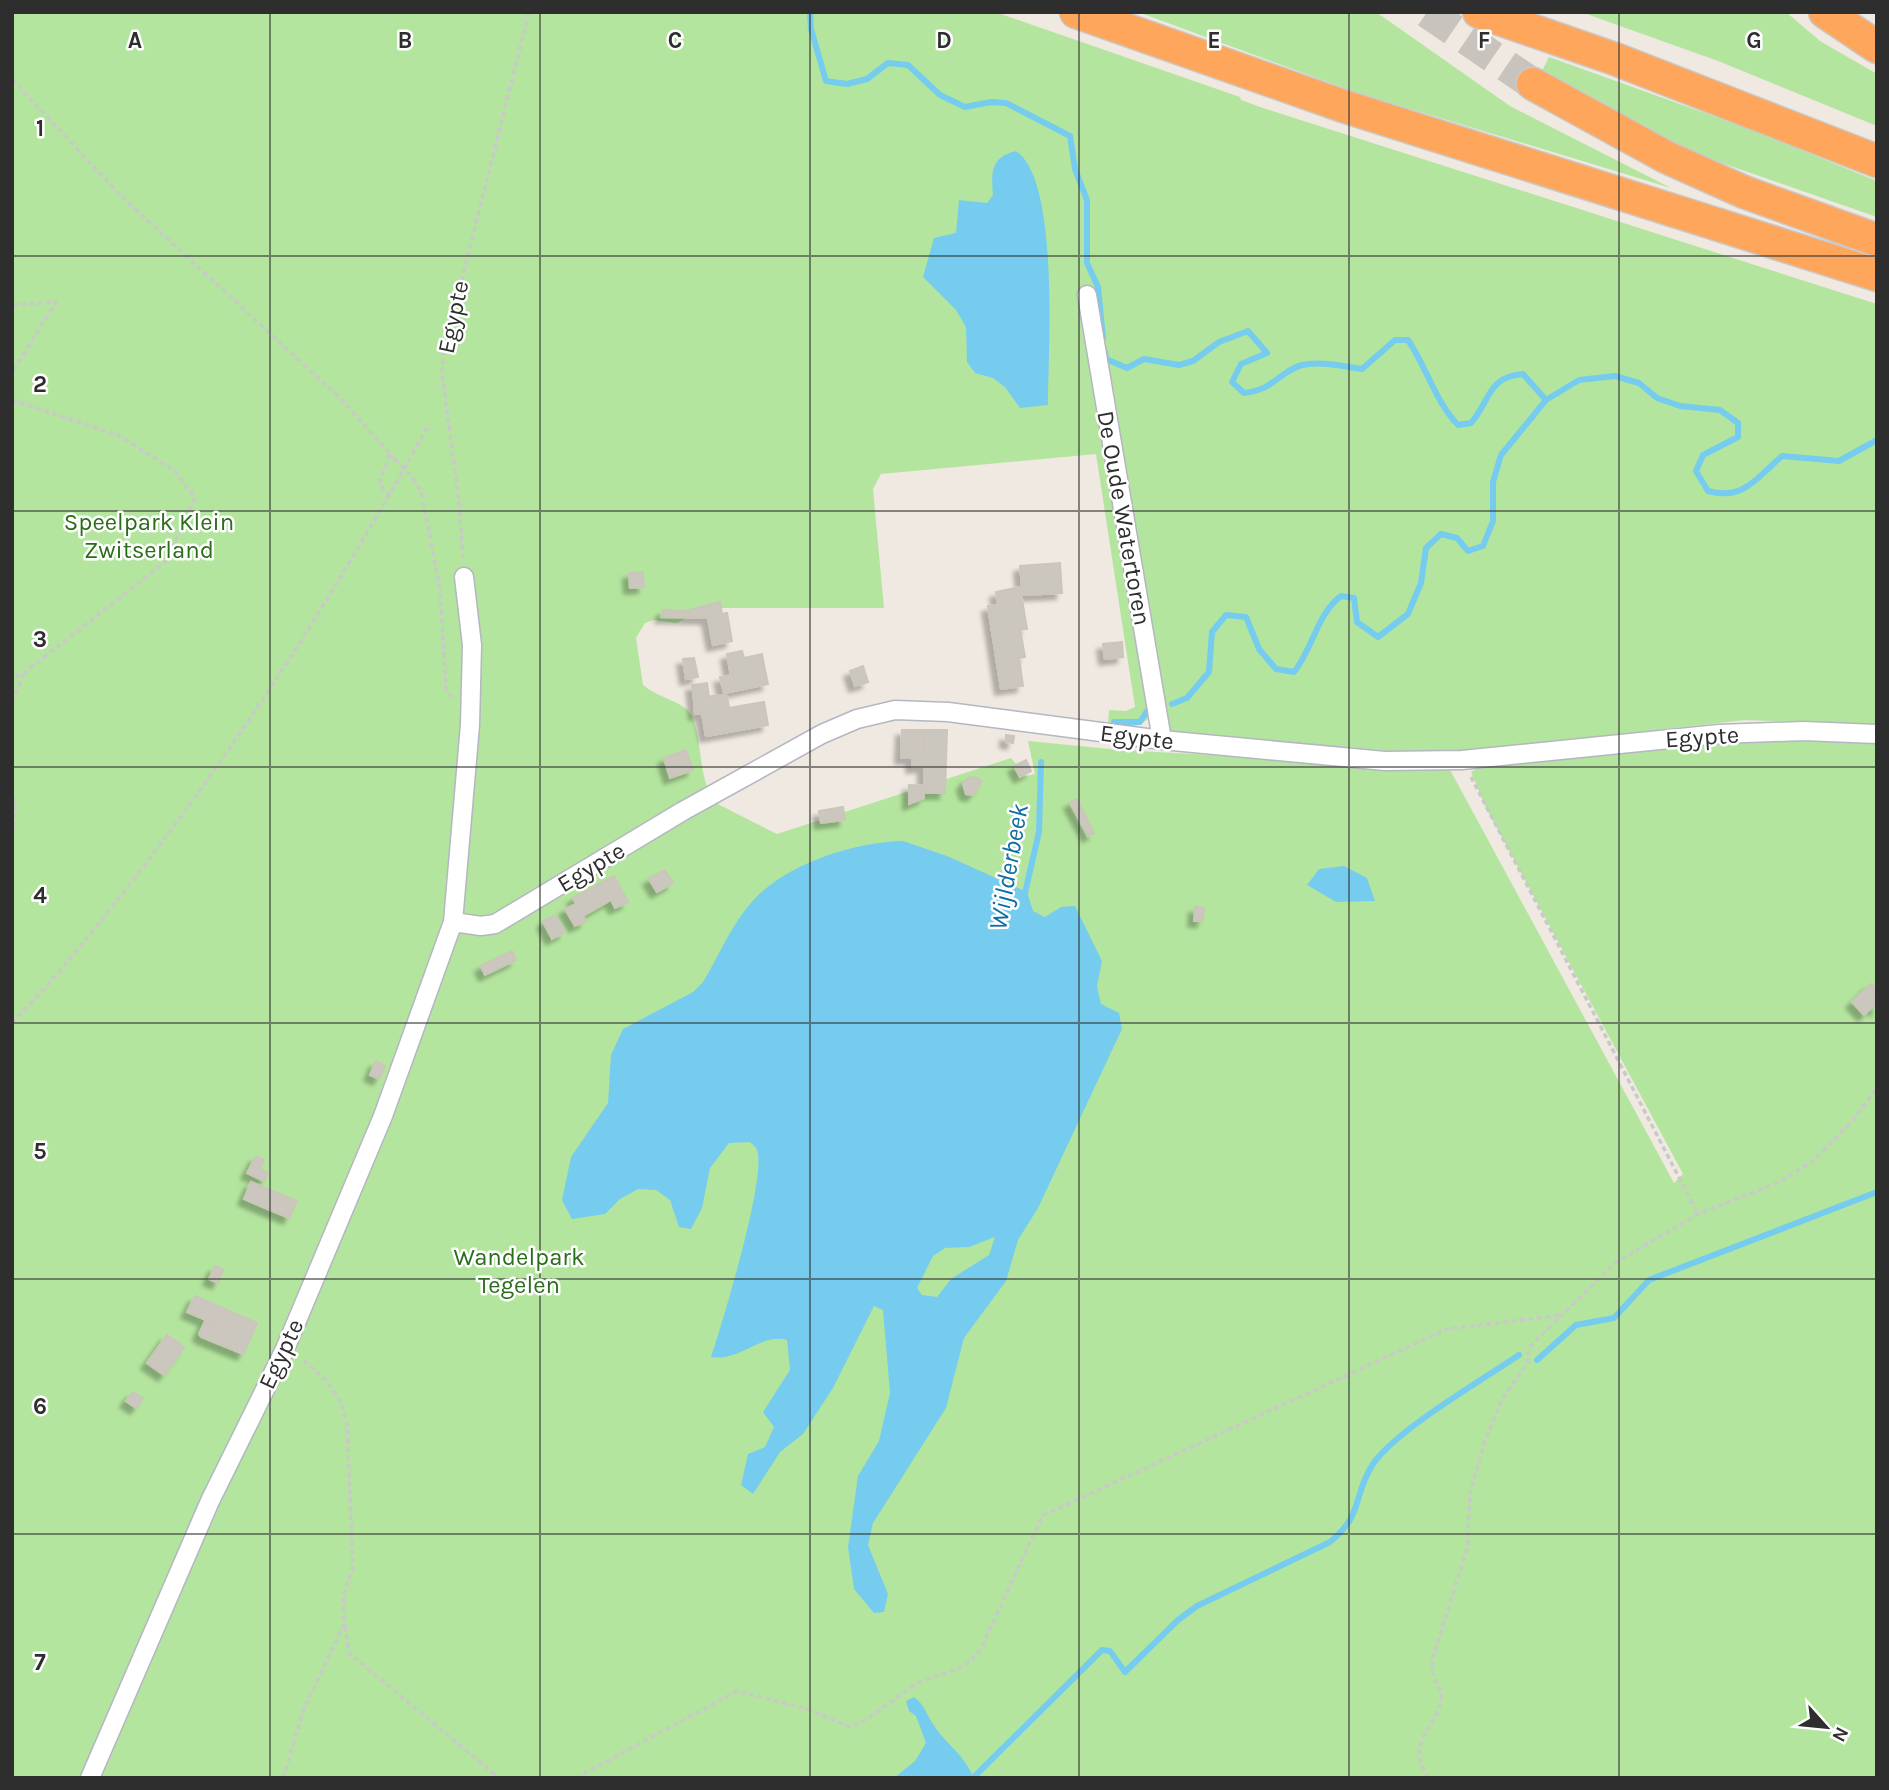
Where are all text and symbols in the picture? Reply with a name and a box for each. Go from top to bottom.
text: A [128,27,142,54]
text: B [398,27,412,54]
text: C [668,27,682,54]
text: D [936,27,952,54]
text: E [1207,27,1221,54]
text: F [1478,27,1490,54]
text: G [1746,27,1762,54]
text: 1 [36,115,44,142]
street label: Egypte [432,278,474,356]
text: 2 [33,371,47,398]
street label: De Oude Watertoren [1091,408,1157,628]
park label: Speelpark Klein Zwitserland [64,508,234,564]
text: 3 [33,626,47,653]
street label: Egypte [1099,719,1175,755]
street label: Egypte [1664,720,1740,754]
water label: Wijlderbeek [982,801,1035,933]
street label: Egypte [552,836,630,898]
text: 4 [33,882,47,909]
text: 5 [33,1138,47,1165]
park label: Wandelpark Tegelen [453,1243,585,1299]
street label: Egypte [253,1315,309,1393]
text: 6 [33,1393,47,1420]
text: 7 [34,1649,46,1676]
north arrow [1791,1692,1861,1762]
text: N [1827,1723,1853,1745]

